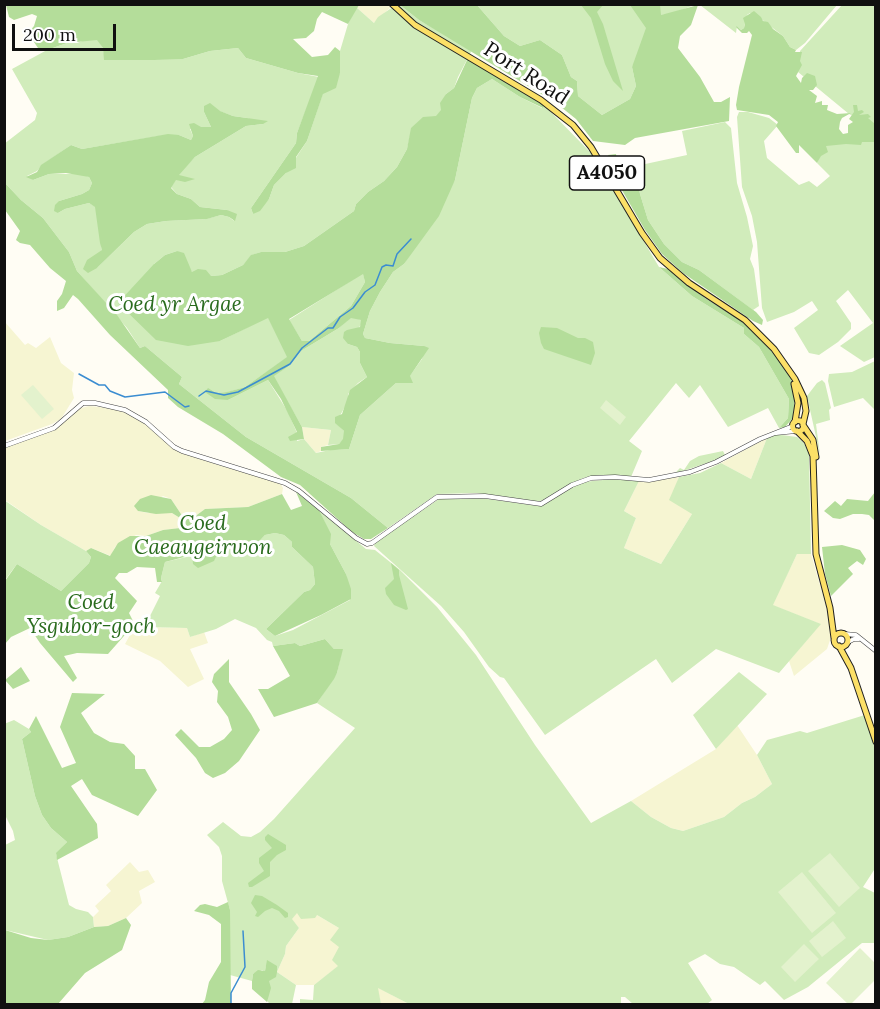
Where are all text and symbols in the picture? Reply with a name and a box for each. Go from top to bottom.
scale bar [15,12,118,50]
text: 200 m [23,23,76,46]
street label: Port Road [479,37,573,111]
road number: A4050 [570,156,644,190]
park label: Coed yr Argae [108,292,242,318]
park label: Coed Caeaugeirwon [134,511,272,561]
park label: Coed Ysgubor-goch [27,590,155,640]

